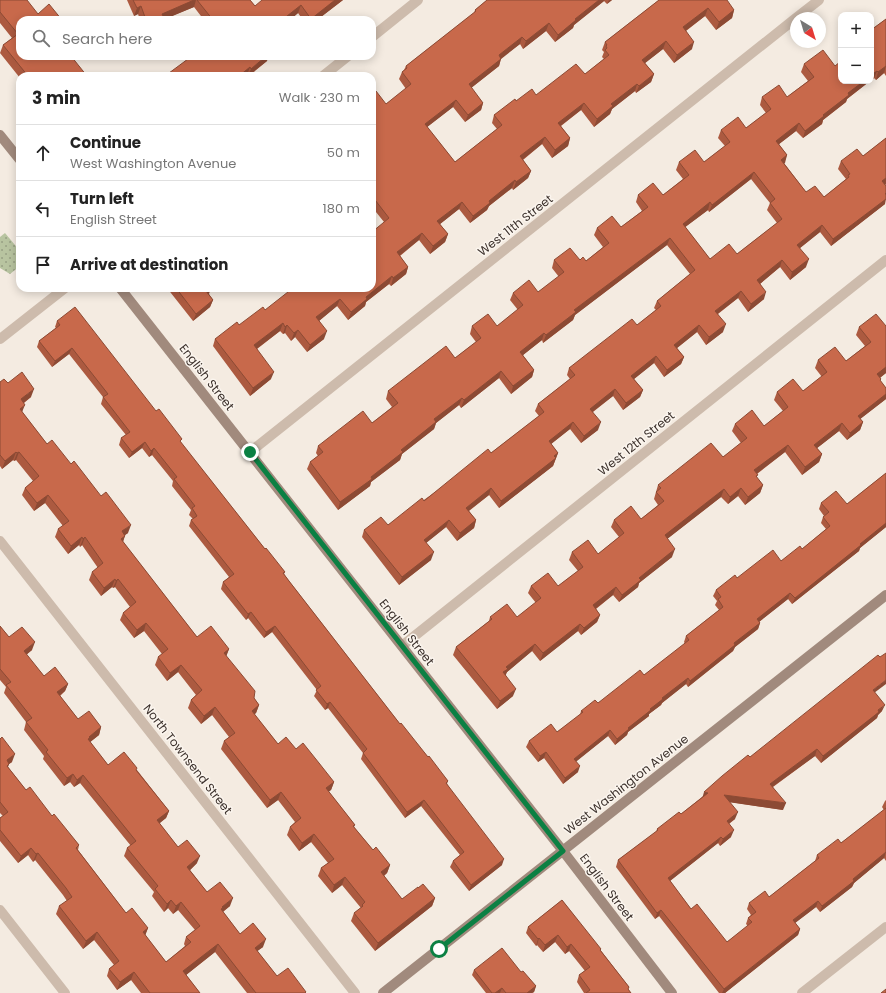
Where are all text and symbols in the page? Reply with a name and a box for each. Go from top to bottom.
north arrow [790,12,826,48]
map controls [838,12,874,84]
button: + [838,12,874,48]
search box [16,16,376,60]
icon: search [30,27,52,49]
text: Search here [62,28,152,49]
button: − [838,48,874,84]
text: 3 min [32,86,80,110]
text: Walk · 230 m [279,88,360,107]
text: Continue [70,132,141,153]
icon: ahead [32,142,54,164]
text: 50 m [327,143,360,162]
text: West Washington Avenue [70,154,236,173]
text: Turn left [70,188,134,209]
street label: West 11th Street [474,190,556,260]
icon: left [32,198,54,220]
text: 180 m [323,199,360,218]
text: English Street [70,210,157,229]
icon: arrive [32,254,54,276]
text: Arrive at destination [70,254,228,275]
street label: English Street [176,340,238,414]
street label: West 12th Street [594,407,678,479]
route end [241,443,259,461]
street label: English Street [376,595,438,669]
street label: North Townsend Street [140,700,236,818]
street label: West Washington Avenue [560,730,692,838]
street label: English Street [576,850,638,924]
route start [430,940,448,958]

